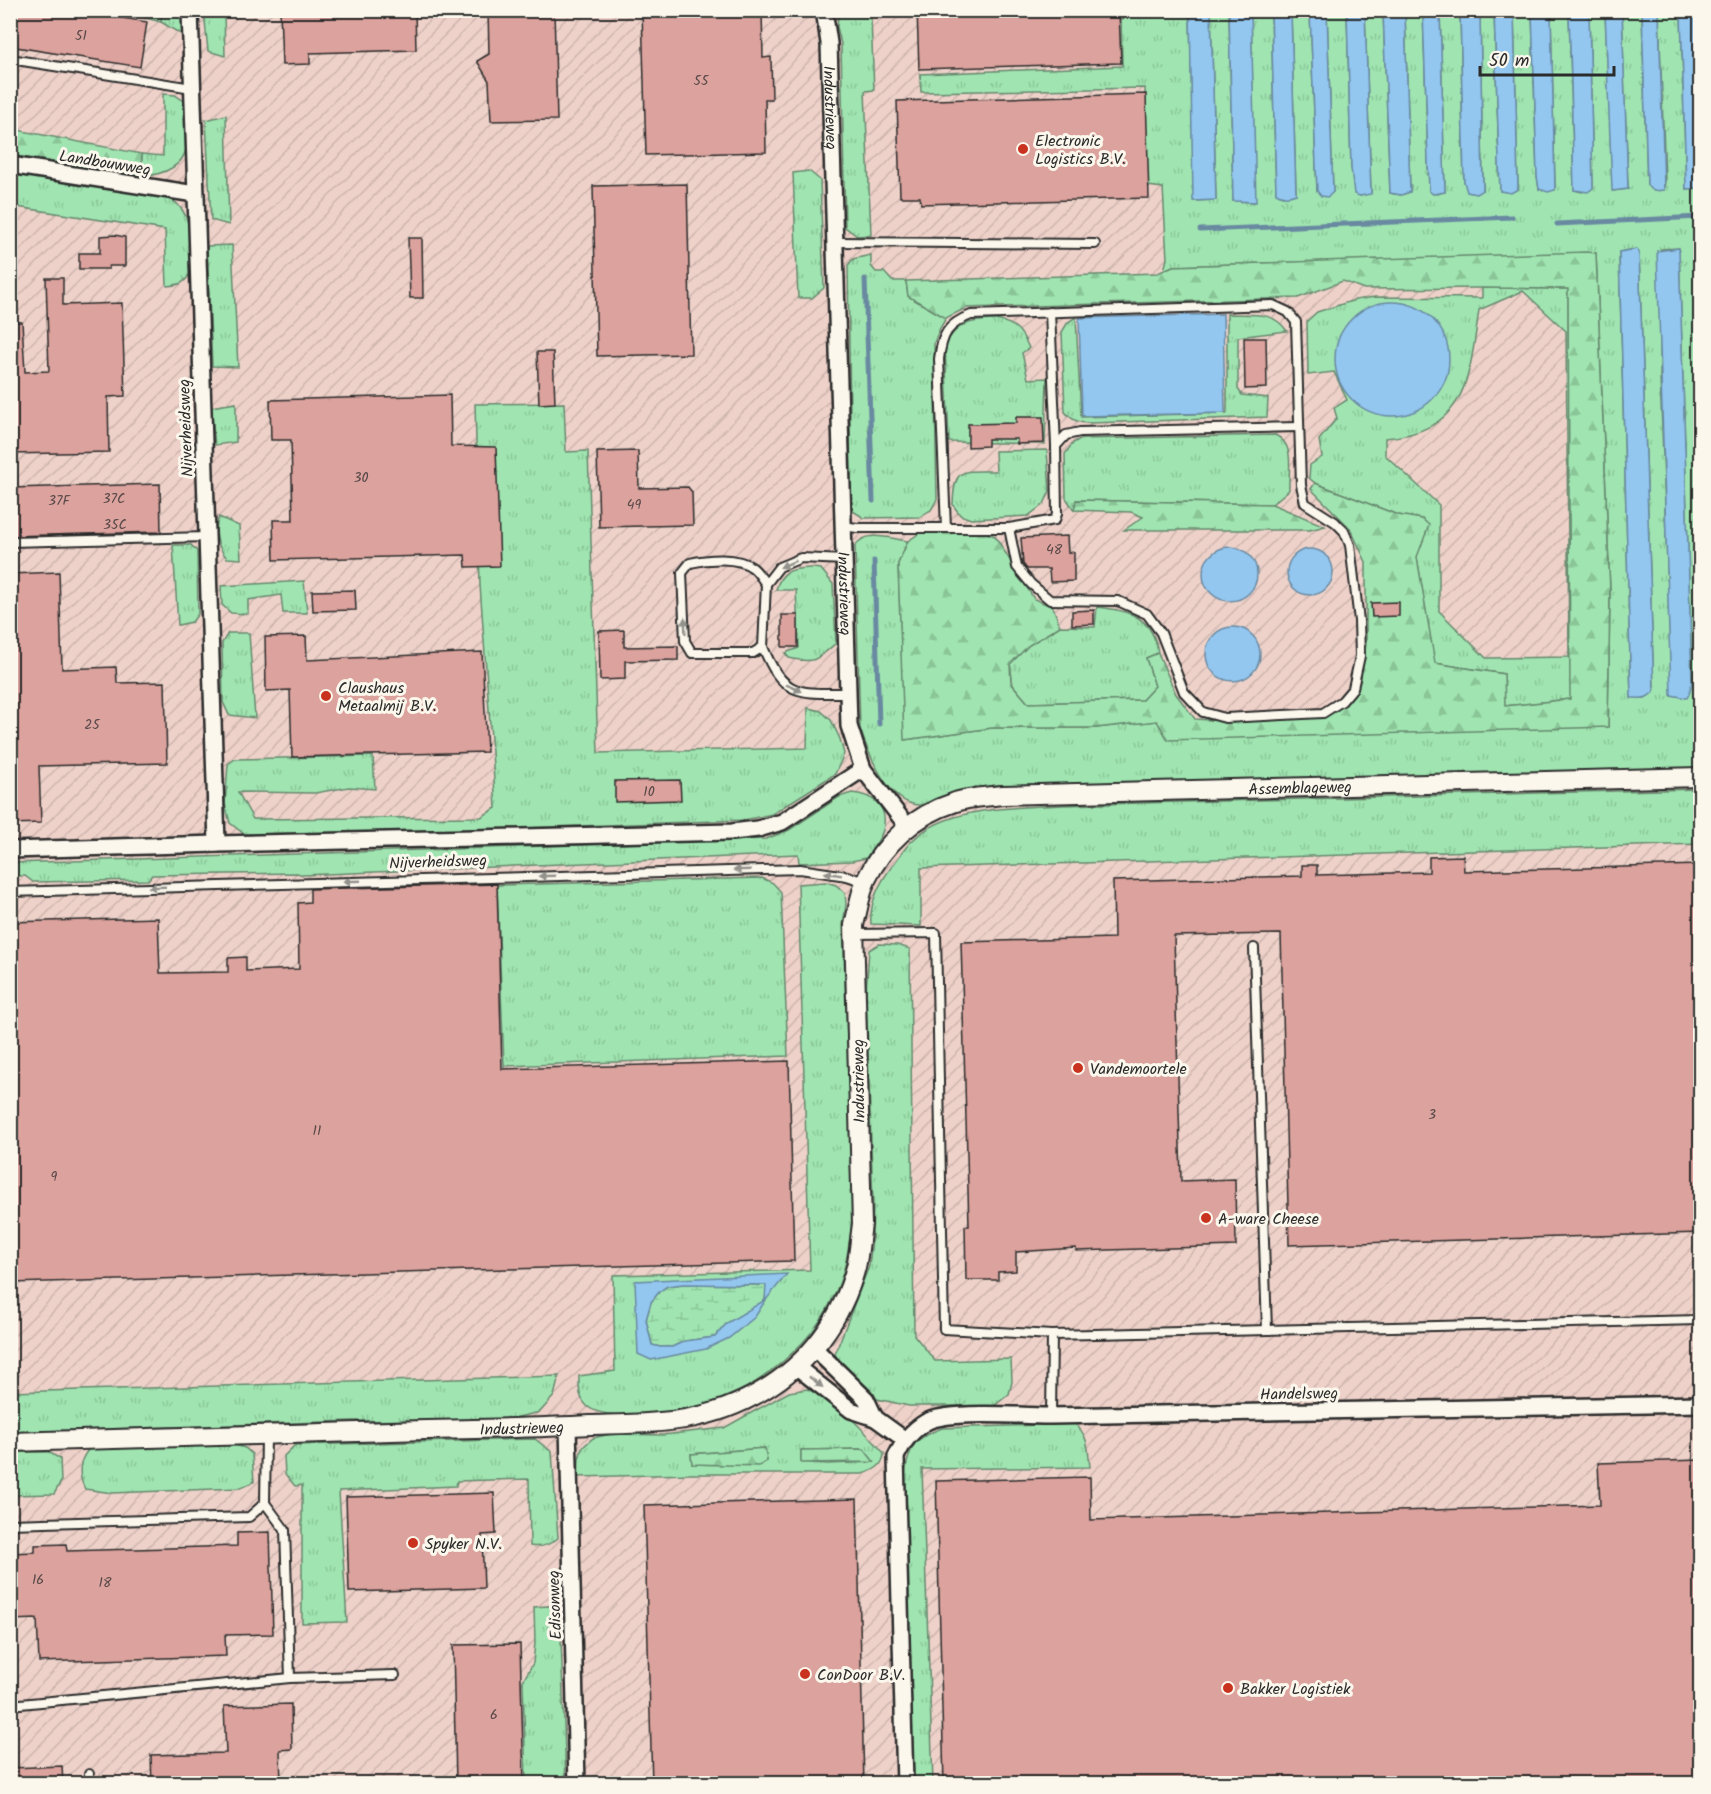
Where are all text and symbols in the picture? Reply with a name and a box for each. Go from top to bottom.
house number: 51 [75,25,87,47]
scale bar [1480,39,1614,77]
text: 50 m [1489,47,1529,76]
street label: Industrieweg [816,65,843,150]
house number: 55 [693,70,710,92]
place label: Electronic Logistics B.V. [1035,129,1126,172]
marker: Electronic Logistics B.V. [1016,142,1030,156]
street label: Landbouwweg [57,144,152,183]
street label: Nijverheidsweg [172,379,201,477]
house number: 30 [354,467,369,489]
house number: 37C [103,488,125,510]
house number: 37F [48,490,72,512]
house number: 49 [627,494,641,516]
house number: 35C [103,514,127,536]
house number: 48 [1046,539,1063,561]
street label: Industrieweg [830,551,857,636]
one-way arrow [778,559,796,569]
one-way arrow [680,617,689,636]
place label: Claushaus Metaalmij B.V. [338,676,436,719]
one-way arrow [786,683,804,693]
marker: Claushaus Metaalmij B.V. [319,689,333,703]
house number: 25 [84,714,101,736]
street label: Assemblageweg [1248,775,1352,803]
house number: 10 [643,781,655,803]
street label: Nijverheidsweg [389,848,487,877]
one-way arrow [732,866,751,875]
one-way arrow [823,869,842,878]
one-way arrow [537,871,556,881]
one-way arrow [342,877,361,886]
one-way arrow [147,882,166,892]
street label: Industrieweg [846,1039,873,1123]
place label: Vandemoortele [1090,1057,1187,1082]
marker: Vandemoortele [1071,1061,1085,1075]
house number: 3 [1428,1104,1436,1126]
house number: 11 [313,1120,321,1142]
house number: 9 [51,1166,58,1188]
place label: A-ware Cheese [1218,1207,1319,1232]
marker: A-ware Cheese [1199,1211,1213,1225]
one-way arrow [809,1376,824,1388]
street label: Handelsweg [1260,1381,1338,1408]
street label: Industrieweg [479,1415,564,1443]
place label: Spyker N.V. [425,1532,502,1557]
marker: Spyker N.V. [406,1536,420,1550]
house number: 16 [32,1569,44,1591]
street label: Edisonweg [542,1570,569,1640]
house number: 18 [99,1572,112,1594]
place label: ConDoor B.V. [817,1663,905,1688]
marker: ConDoor B.V. [798,1667,812,1681]
place label: Bakker Logistiek [1240,1677,1351,1702]
marker: Bakker Logistiek [1221,1681,1235,1695]
house number: 6 [490,1704,498,1726]

